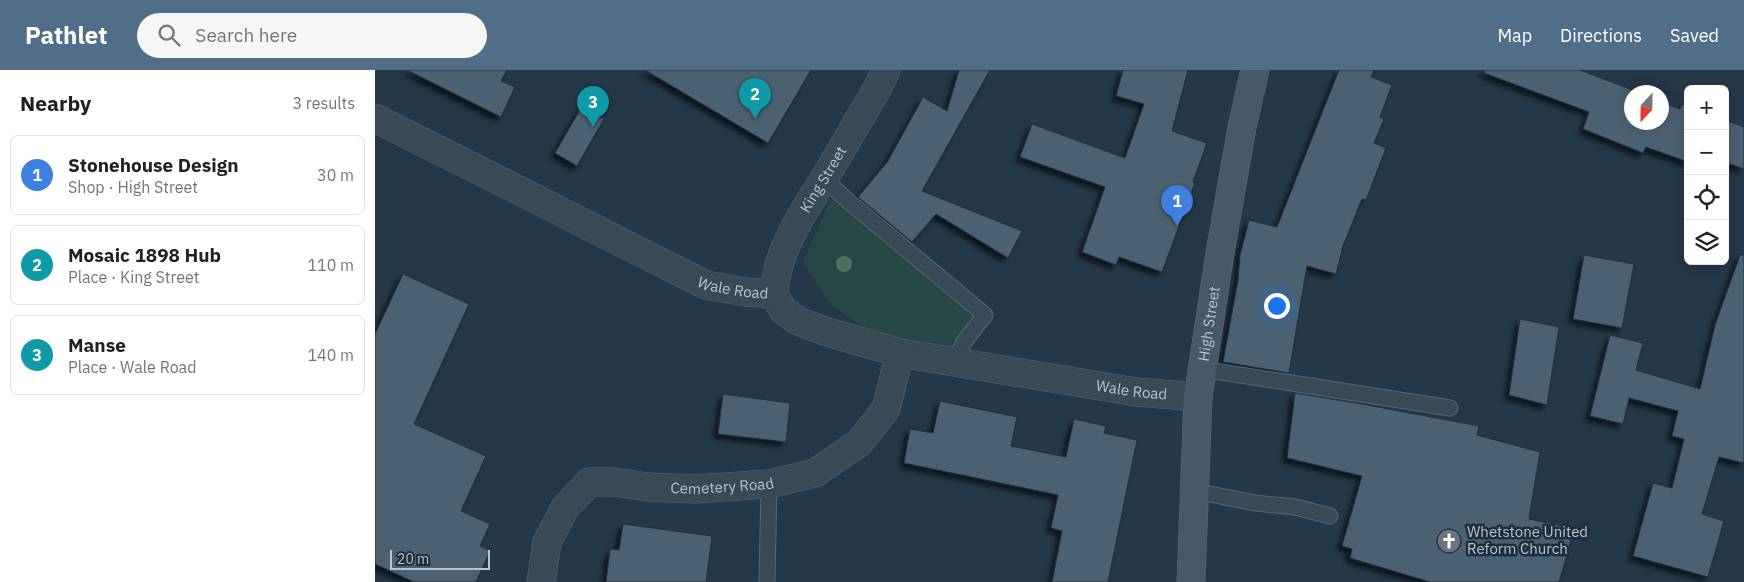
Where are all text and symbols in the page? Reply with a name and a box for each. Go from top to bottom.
search box [137,13,487,58]
text: Pathlet [25,19,107,51]
icon: search [155,21,183,49]
text: Search here [195,23,297,47]
text: Map [1497,24,1532,47]
text: Directions [1560,24,1642,47]
text: Saved [1670,24,1719,47]
pin: 2 [739,78,771,119]
north arrow [1624,85,1669,130]
map controls [1684,85,1729,265]
button: + [1684,85,1729,130]
pin: 3 [577,86,609,127]
text: Nearby [20,89,91,117]
text: 3 results [292,93,355,113]
button: − [1684,130,1729,175]
street label: King Street [795,143,850,216]
text: Stonehouse Design [68,153,239,177]
text: 1 [32,165,42,185]
text: 30 m [317,165,354,185]
button: locate [1684,175,1729,220]
text: Shop · High Street [68,177,198,197]
pin: 1 [1161,185,1193,226]
button: layers [1684,220,1729,265]
text: Mosaic 1898 Hub [68,243,221,267]
text: 2 [32,255,42,275]
text: 110 m [307,255,354,275]
text: Place · King Street [68,267,199,287]
street label: Wale Road [694,272,769,303]
street label: High Street [1194,285,1224,363]
your location [1264,293,1290,319]
text: Manse [68,333,126,357]
text: 3 [32,345,42,365]
text: 140 m [307,345,354,365]
text: Place · Wale Road [68,357,196,377]
street label: Wale Road [1095,376,1168,403]
street label: Cemetery Road [670,473,776,498]
place label: Whetstone United Reform Church [1467,522,1588,558]
church icon: Whetstone United Reform Church [1436,528,1462,554]
scale bar [390,547,490,570]
text: 20 m [397,550,429,568]

